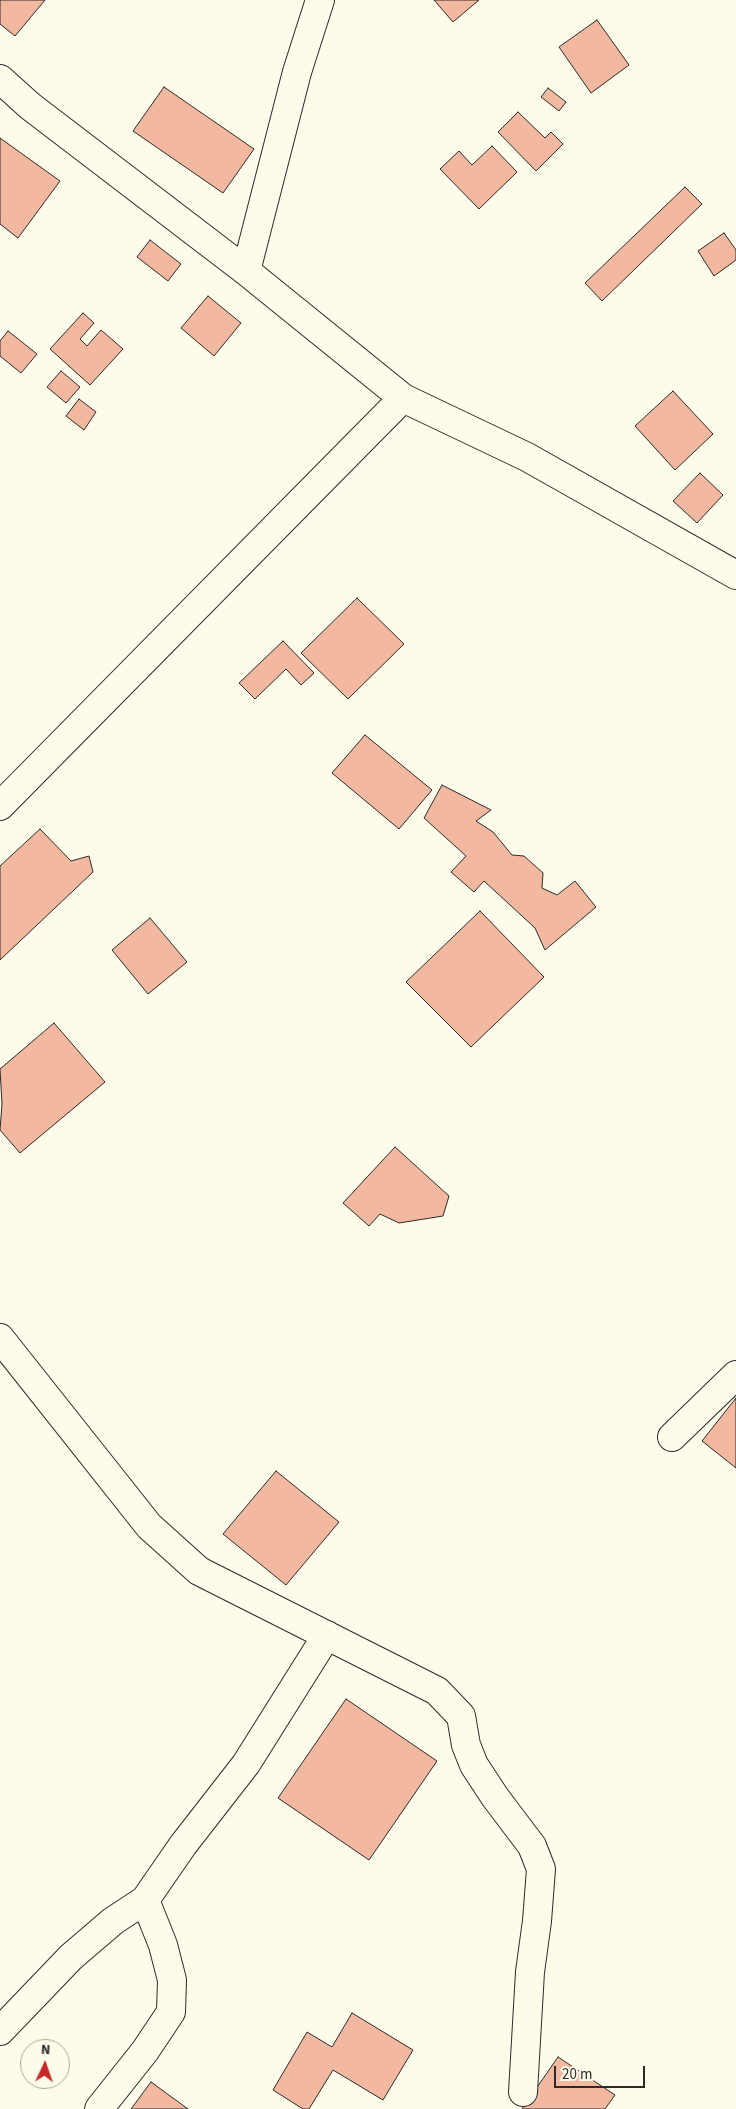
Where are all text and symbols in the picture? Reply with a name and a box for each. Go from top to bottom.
north arrow [20,2039,70,2089]
text: N [41,2040,51,2060]
scale bar [556,2056,647,2088]
text: 20 m [562,2064,592,2085]

